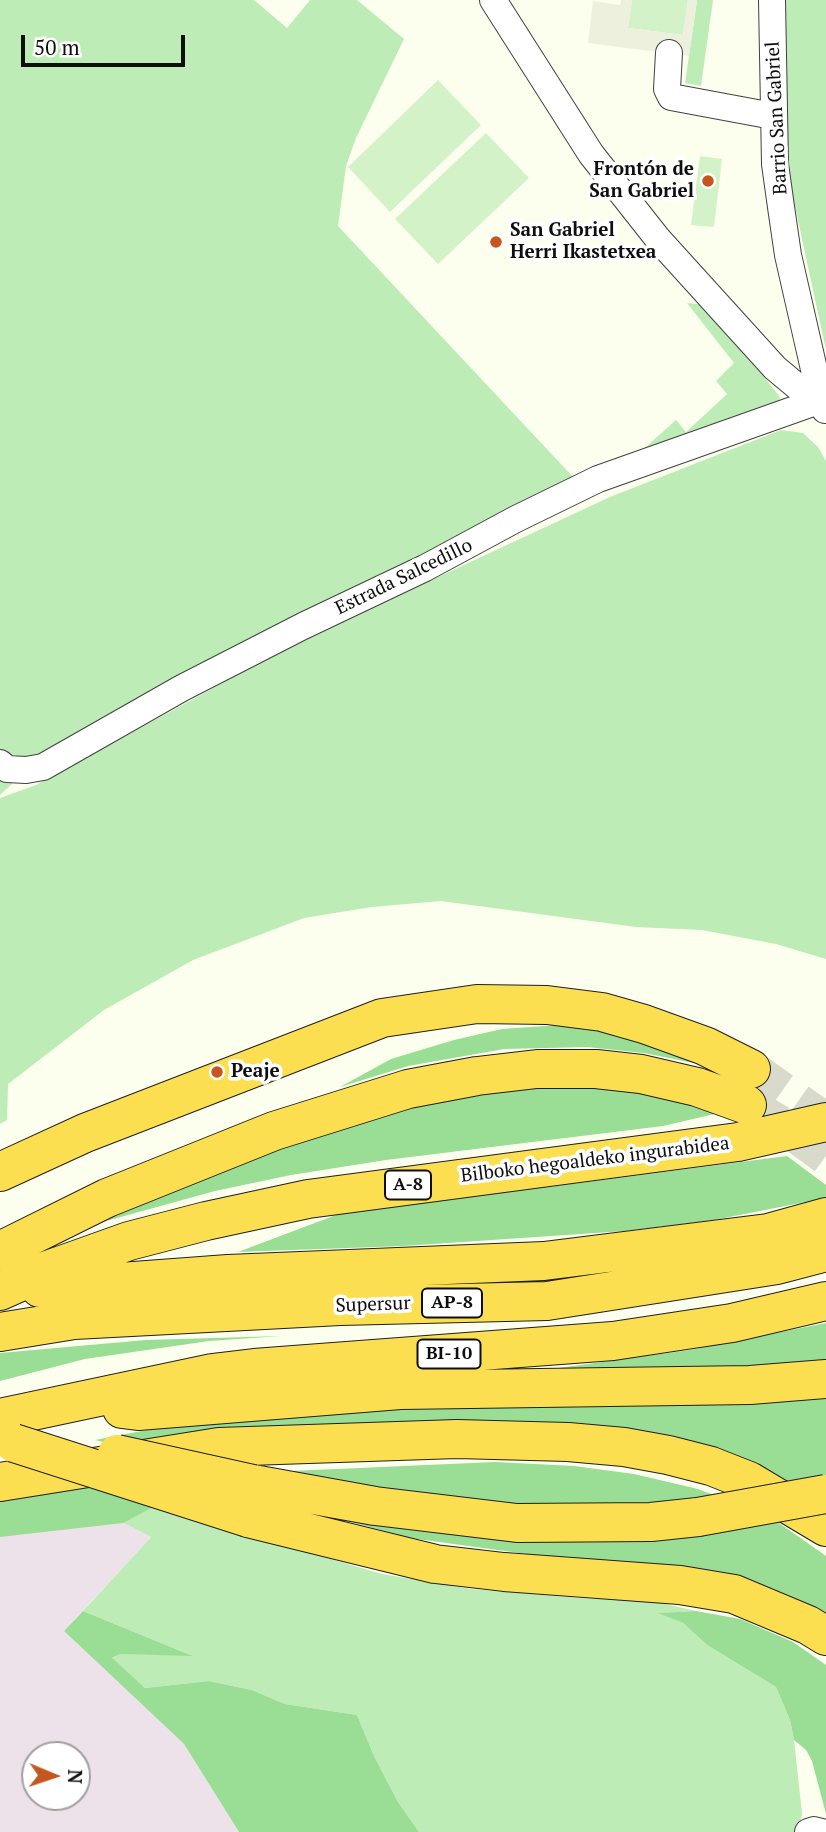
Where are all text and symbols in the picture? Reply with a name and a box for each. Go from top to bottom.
scale bar [24,21,189,65]
text: 50 m [34,33,80,61]
street label: Barrio San Gabriel [762,41,792,195]
place label: Frontón de San Gabriel [589,159,694,203]
marker: Frontón de San Gabriel [700,173,716,189]
place label: San Gabriel Herri Ikastetxea [510,220,656,264]
marker: San Gabriel Herri Ikastetxea [488,234,504,250]
street label: Estrada Salcedillo [332,534,476,620]
place label: Peaje [231,1061,280,1083]
marker: Peaje [209,1064,225,1080]
street label: Bilboko hegoaldeko ingurabidea [459,1132,731,1188]
road number: A-8 [385,1170,431,1200]
road number: AP-8 [422,1288,482,1318]
street label: Supersur [335,1292,411,1318]
road number: BI-10 [418,1339,480,1368]
north arrow [21,1741,91,1811]
text: N [63,1769,88,1784]

